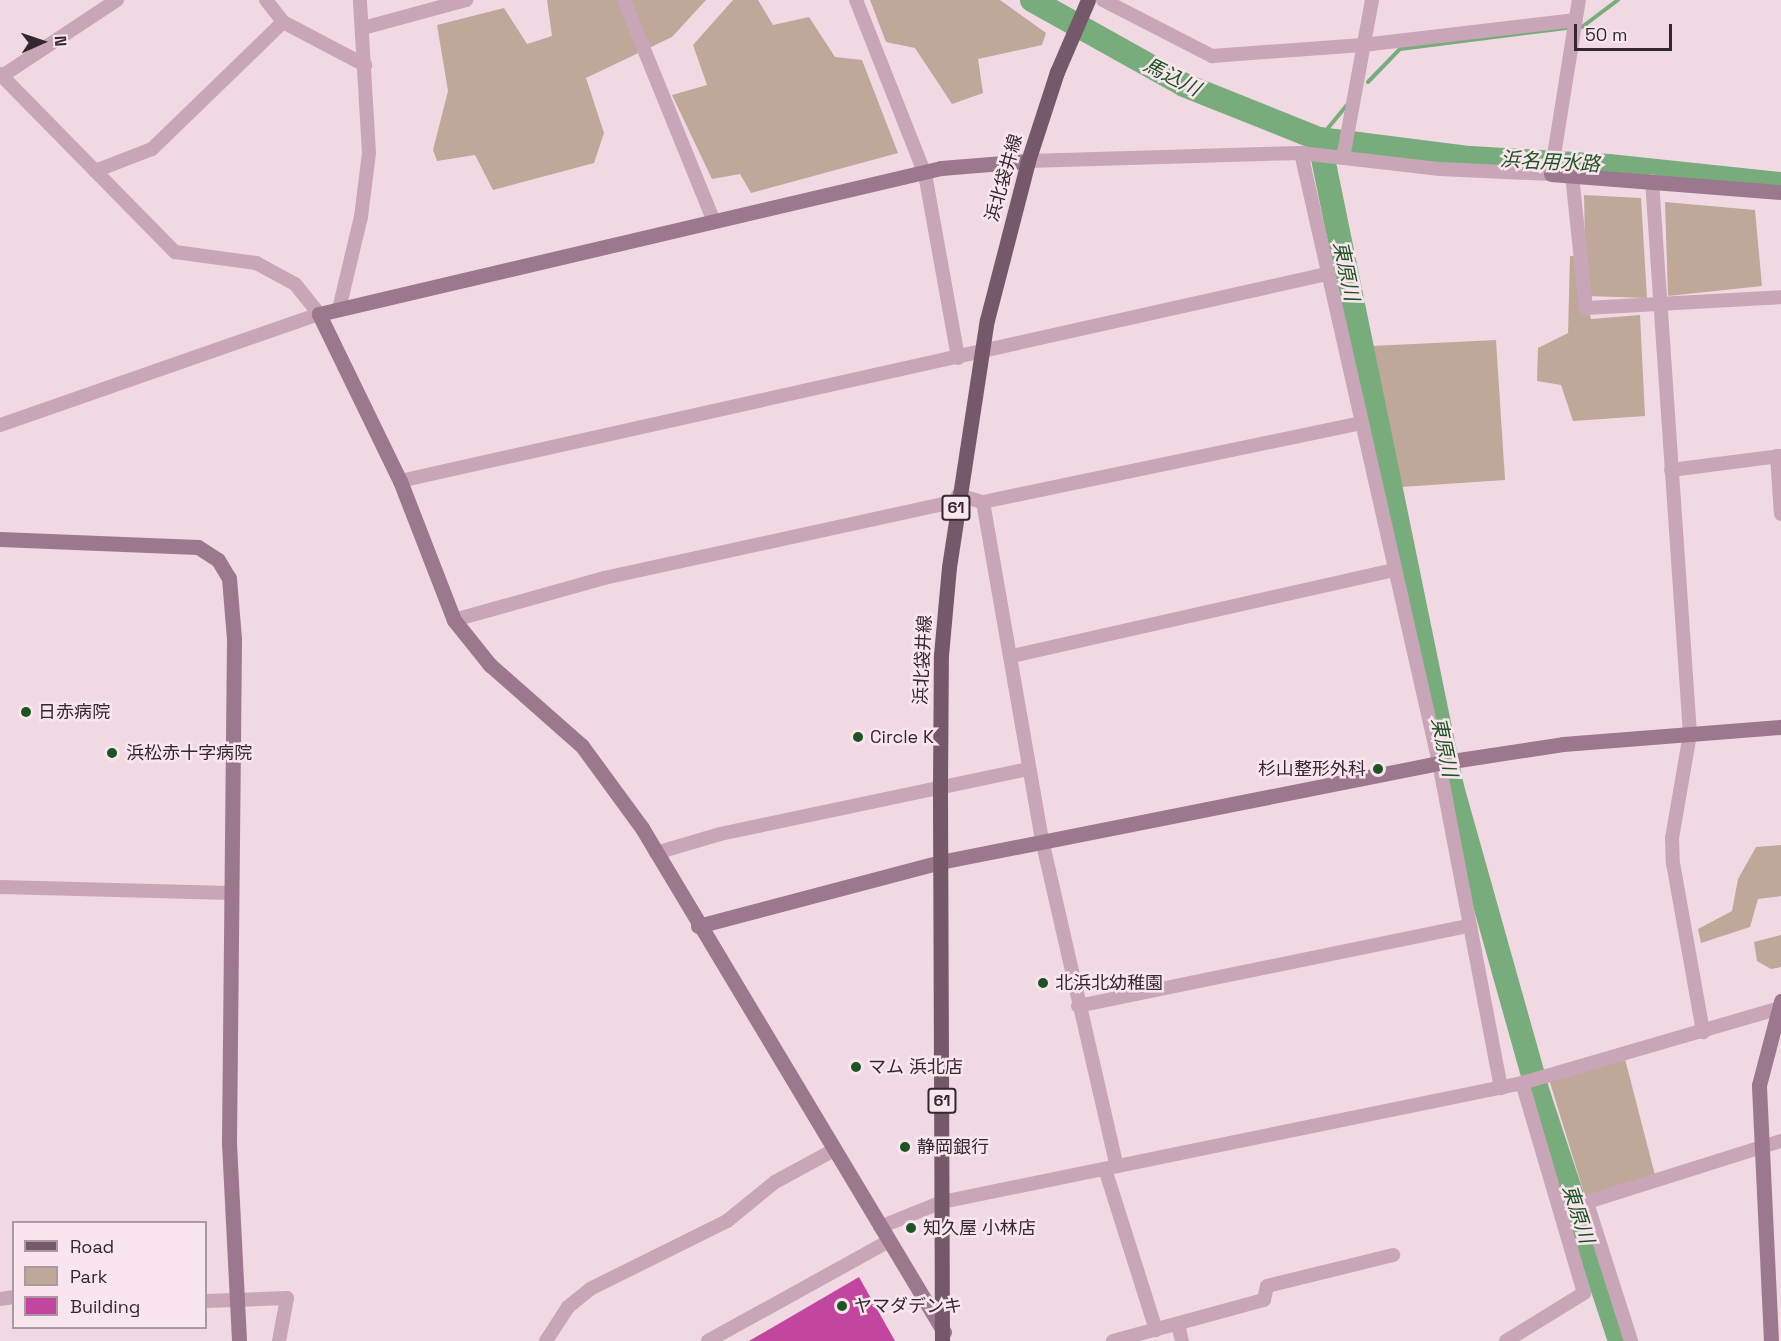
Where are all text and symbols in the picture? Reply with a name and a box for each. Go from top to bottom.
north arrow [12,12,72,72]
scale bar [1577,12,1674,50]
text: 50 m [1585,23,1627,46]
text: N [50,35,71,47]
water label: 馬込川 [1140,53,1204,101]
street label: 浜北袋井線 [981,132,1027,224]
water label: 浜名用水路 [1499,147,1601,177]
water label: 東原川 [1328,239,1364,303]
road number: 61 [941,495,971,521]
street label: 浜北袋井線 [910,614,936,706]
place label: 日赤病院 [38,701,110,723]
marker: 日赤病院 [19,705,33,719]
water label: 東原川 [1426,715,1462,779]
place label: Circle K [870,726,934,748]
marker: Circle K [851,730,865,744]
place label: 浜松赤十字病院 [126,742,252,764]
marker: 浜松赤十字病院 [103,744,121,762]
place label: 杉山整形外科 [1258,758,1366,780]
marker: 杉山整形外科 [1371,762,1385,776]
place label: 北浜北幼稚園 [1055,972,1163,994]
marker: 北浜北幼稚園 [1036,976,1050,990]
place label: マム 浜北店 [868,1056,963,1078]
marker: マム 浜北店 [849,1060,863,1074]
road number: 61 [927,1088,957,1114]
place label: 静岡銀行 [917,1136,989,1158]
marker: 静岡銀行 [898,1140,912,1154]
water label: 東原川 [1557,1182,1599,1246]
place label: 知久屋 小林店 [923,1217,1036,1239]
legend [12,1221,207,1329]
marker: 知久屋 小林店 [904,1221,918,1235]
text: Road [70,1235,114,1258]
text: Park [70,1265,107,1288]
text: Building [70,1295,140,1318]
place label: ヤマダデンキ [854,1295,962,1317]
marker: ヤマダデンキ [835,1299,849,1313]

